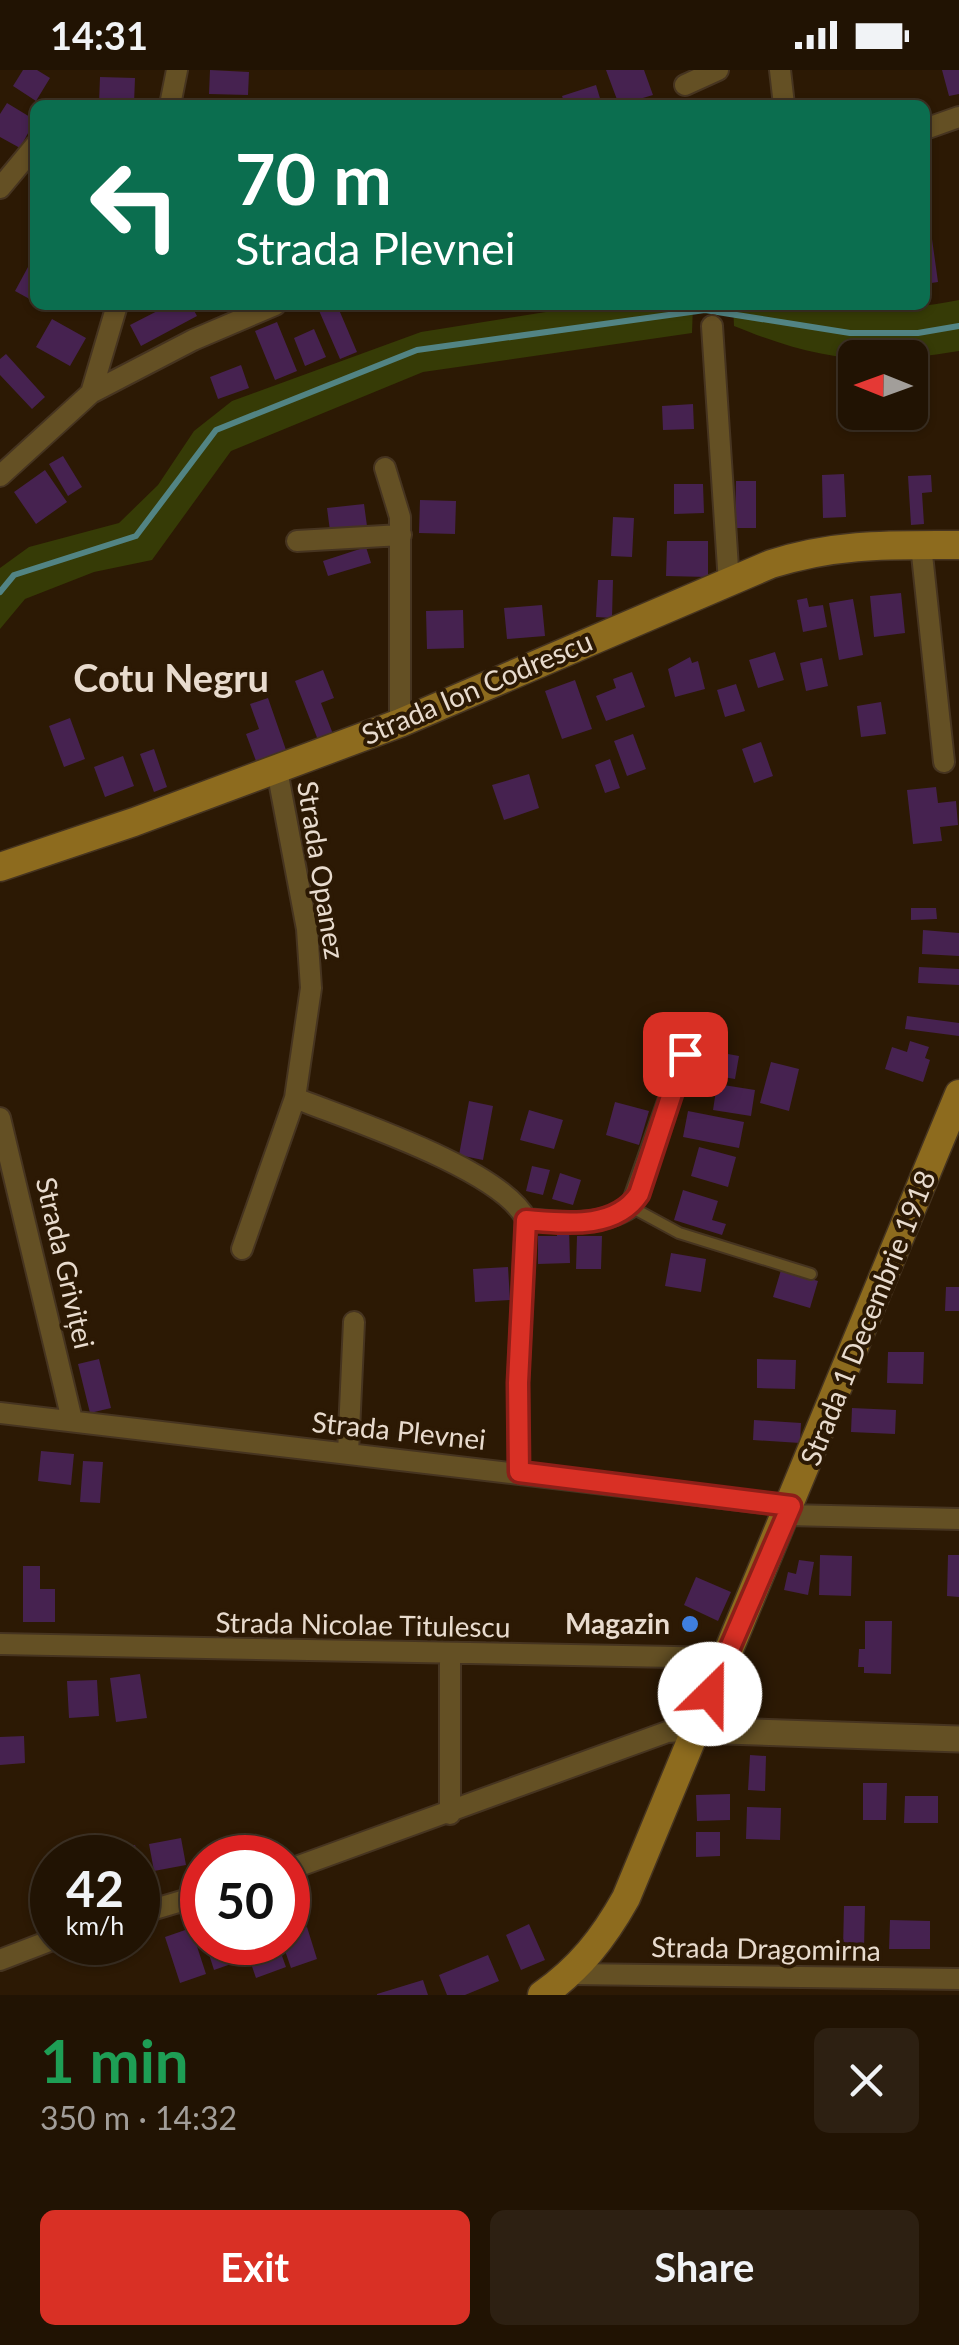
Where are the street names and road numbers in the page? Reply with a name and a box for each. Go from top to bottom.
street label: Strada Ion Codrescu [356,623,597,751]
street label: Strada Opanez [291,778,353,961]
street label: Strada 1 Decembrie 1918 [792,1165,942,1470]
street label: Strada Griviței [30,1174,102,1352]
street label: Strada Plevnei [310,1404,488,1456]
street label: Strada Nicolae Titulescu [215,1604,511,1644]
street label: Strada Dragomirna [651,1929,881,1967]

